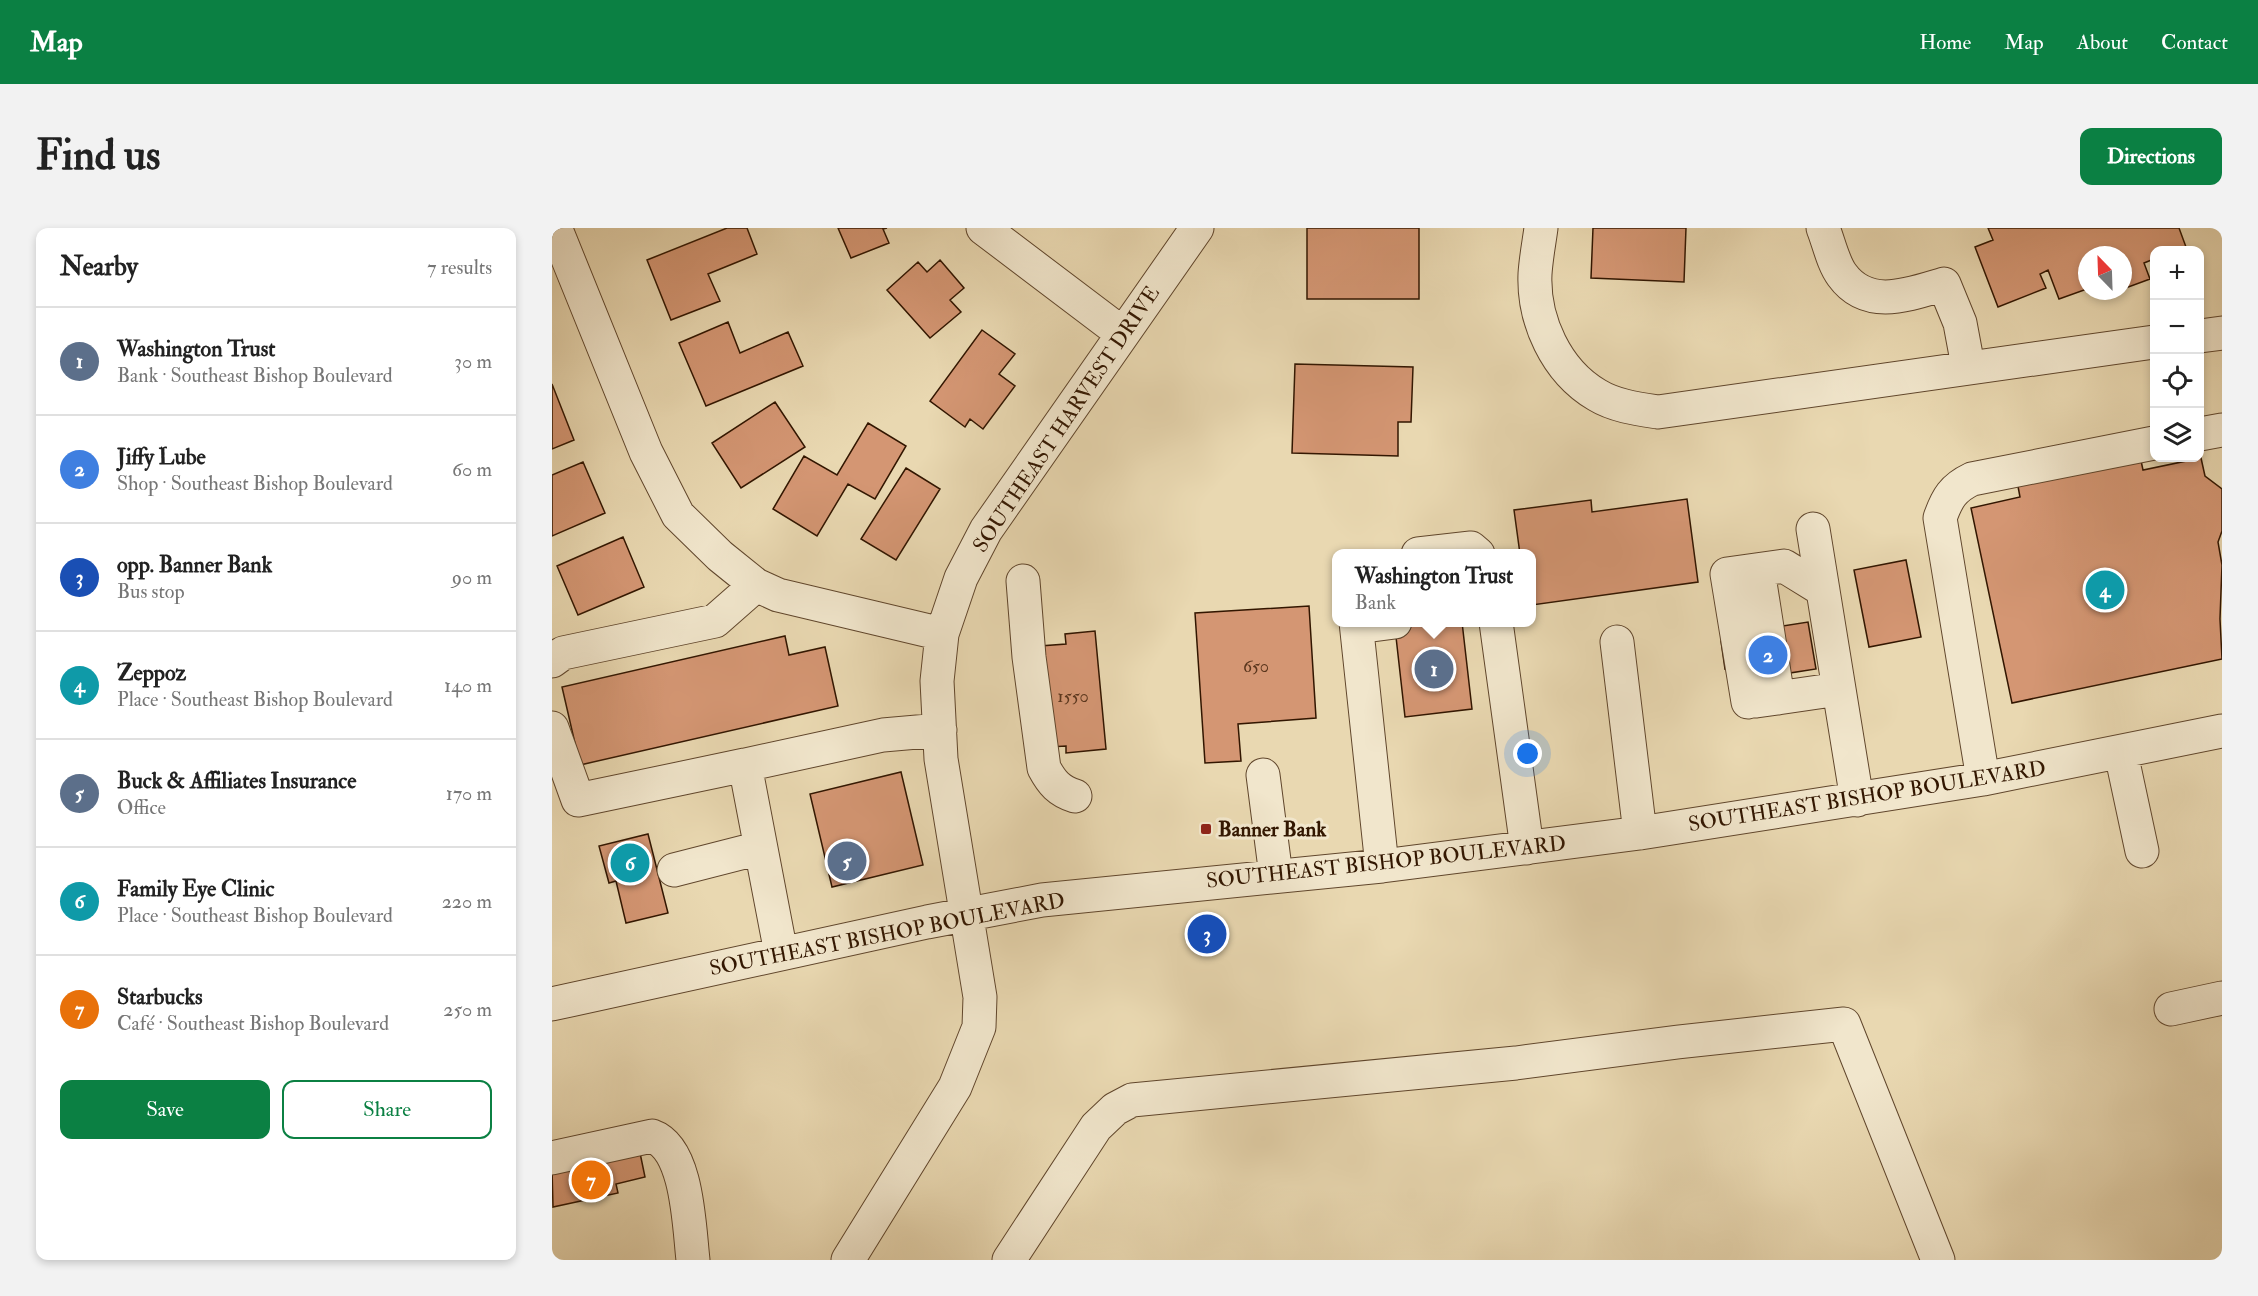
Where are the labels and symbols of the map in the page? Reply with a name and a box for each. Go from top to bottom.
north arrow [2078,246,2132,300]
street label: SOUTHEAST HARVEST DRIVE [967,281,1166,558]
pin: 4 [2086,568,2124,613]
pin: 2 [1748,632,1788,678]
pin: 1 [1414,646,1454,692]
house number: 650 [1243,655,1269,678]
house number: 1550 [1057,685,1089,708]
your location [1513,739,1542,768]
street label: SOUTHEAST BISHOP BOULEVARD [1686,755,2048,838]
place label: Banner Bank [1218,816,1327,843]
marker: Banner Bank [1199,822,1213,836]
street label: SOUTHEAST BISHOP BOULEVARD [1205,830,1567,895]
pin: 5 [828,838,866,884]
pin: 6 [610,840,650,886]
street label: SOUTHEAST BISHOP BOULEVARD [707,887,1067,982]
pin: 3 [1188,912,1226,956]
pin: 7 [572,1158,610,1202]

